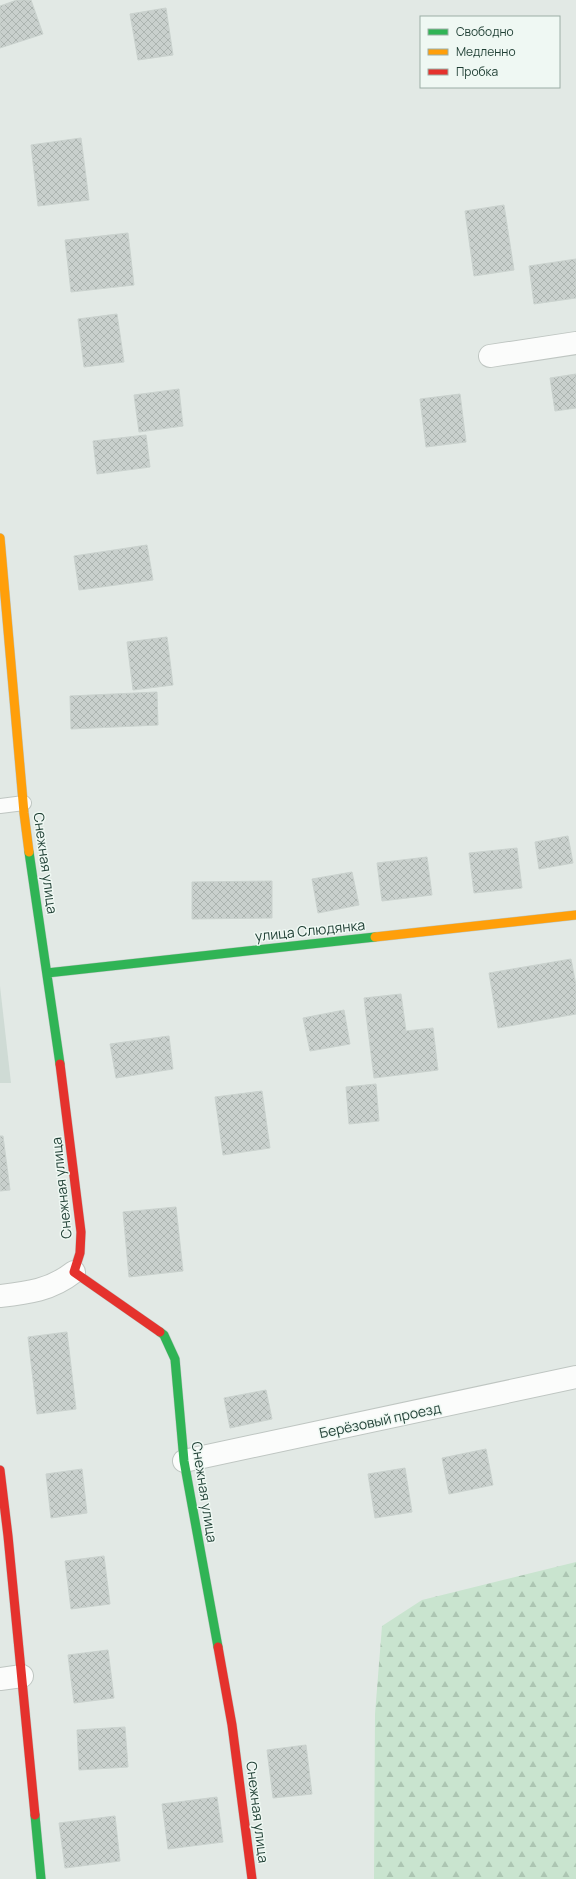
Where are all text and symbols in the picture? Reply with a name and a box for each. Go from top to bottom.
legend [420,16,560,88]
text: Свободно [456,23,514,40]
text: Медленно [456,43,516,60]
text: Пробка [456,63,498,80]
street label: Снежная улица [29,811,63,915]
street label: улица Слюдянка [254,915,366,945]
street label: Снежная улица [46,1136,76,1240]
street label: Берёзовый проезд [317,1398,443,1442]
street label: Снежная улица [188,1440,222,1544]
street label: Снежная улица [242,1760,274,1864]

